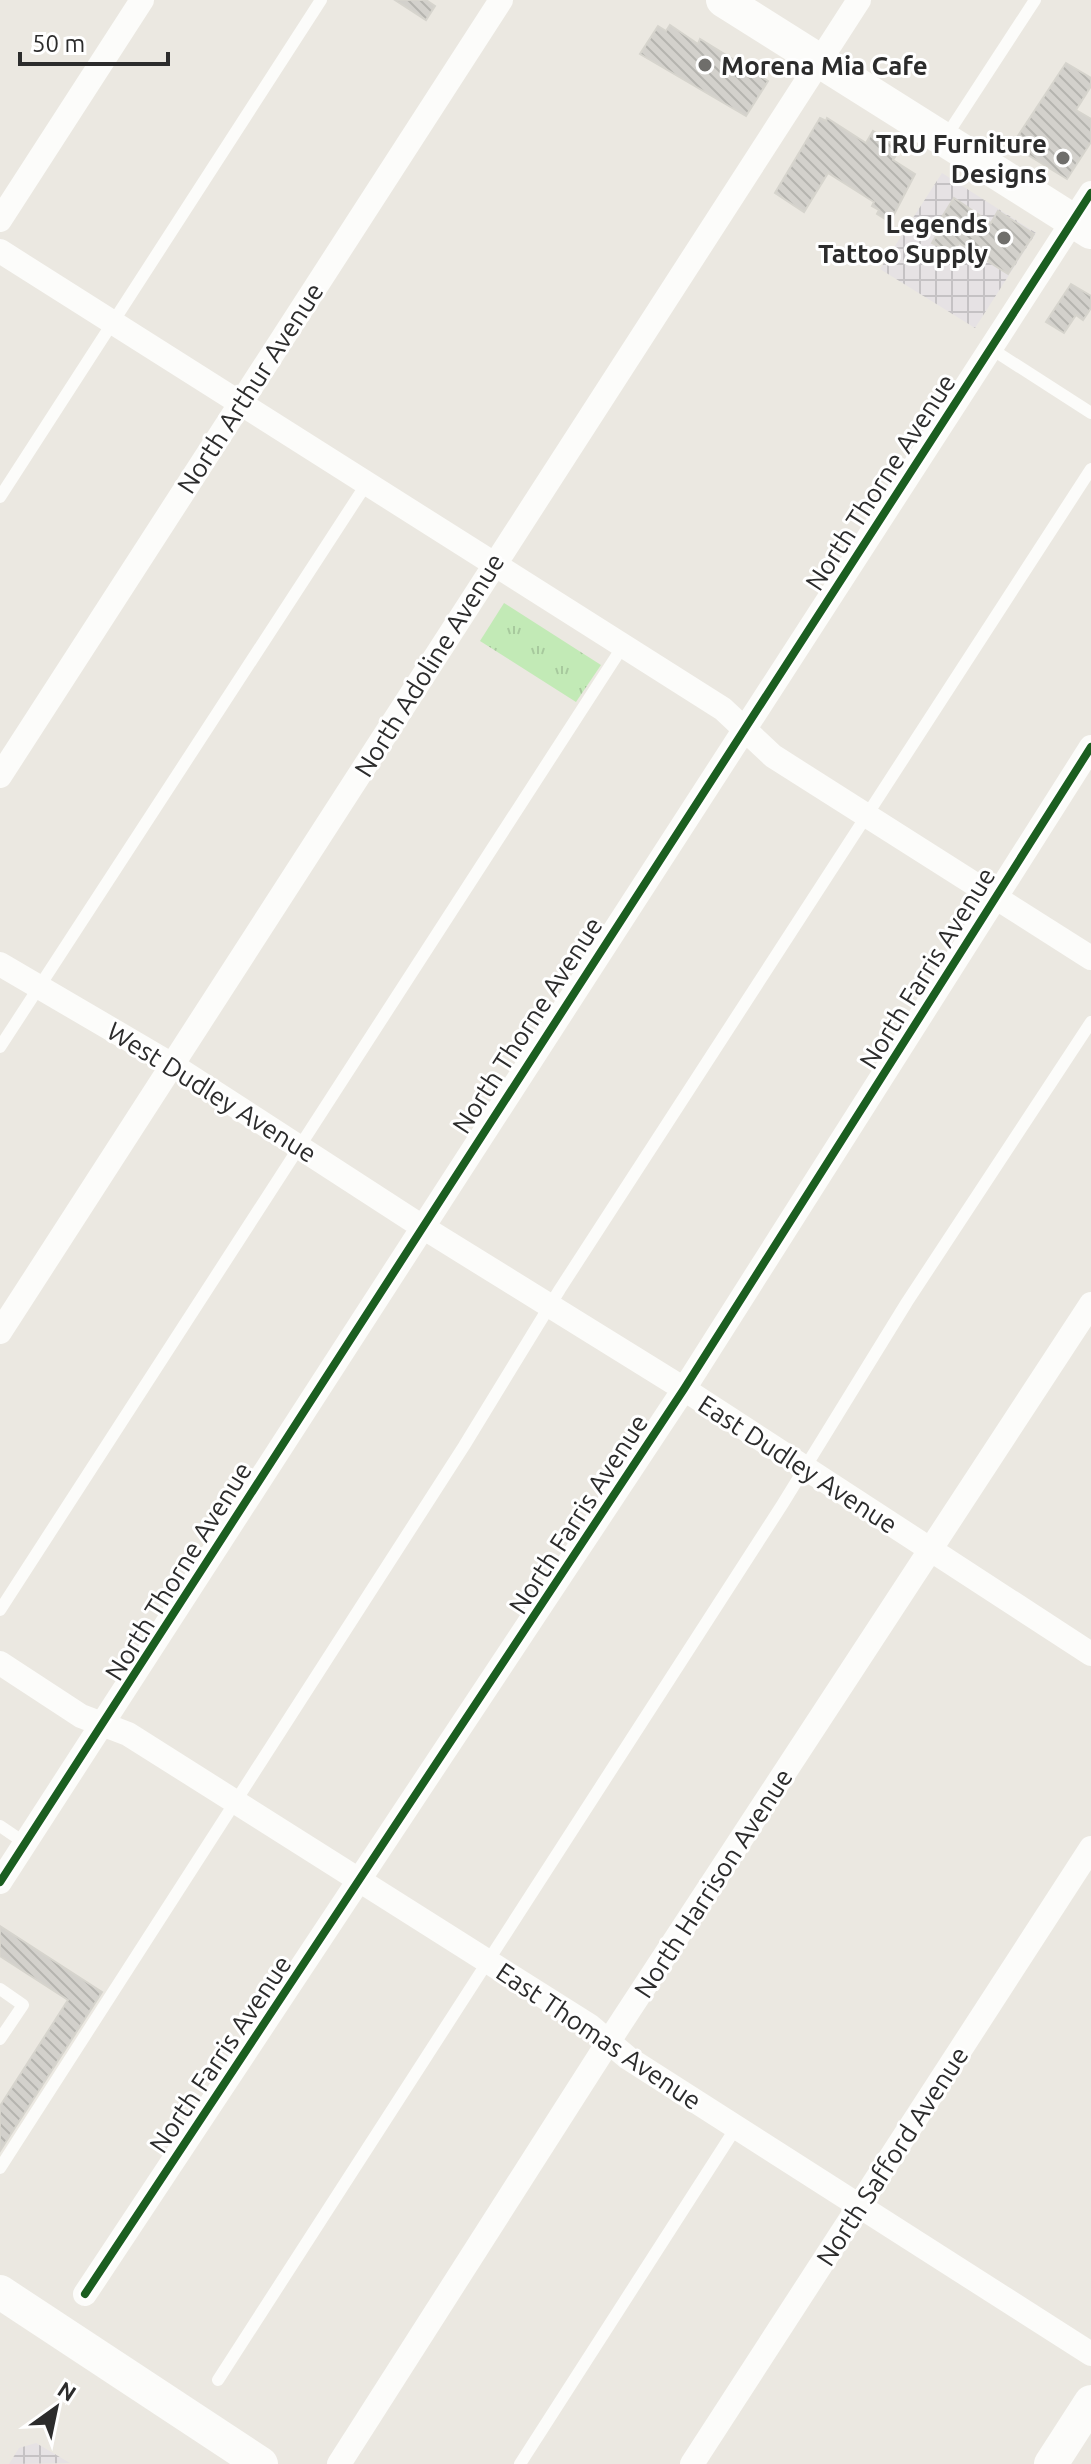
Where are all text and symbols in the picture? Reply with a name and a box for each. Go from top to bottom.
scale bar [20,16,168,66]
text: 50 m [32,30,85,57]
place label: Morena Mia Cafe [721,51,928,80]
marker: Morena Mia Cafe [696,56,714,74]
place label: TRU Furniture Designs [876,129,1047,188]
marker: TRU Furniture Designs [1054,149,1072,167]
place label: Legends Tattoo Supply [818,209,988,268]
marker: Legends Tattoo Supply [995,229,1013,247]
street label: North Arthur Avenue [171,277,329,499]
street label: North Thorne Avenue [799,369,961,595]
street label: North Adoline Avenue [348,548,510,782]
street label: North Farris Avenue [853,862,1001,1074]
street label: North Thorne Avenue [446,912,608,1138]
street label: West Dudley Avenue [102,1016,322,1168]
street label: East Dudley Avenue [693,1389,903,1539]
street label: North Farris Avenue [503,1409,653,1619]
street label: North Thorne Avenue [99,1457,257,1685]
street label: North Harrison Avenue [628,1763,798,2003]
street label: North Farris Avenue [143,1950,297,2158]
street label: East Thomas Avenue [491,1957,707,2115]
street label: North Safford Avenue [810,2041,974,2271]
north arrow [16,2368,96,2448]
text: N [53,2376,81,2406]

